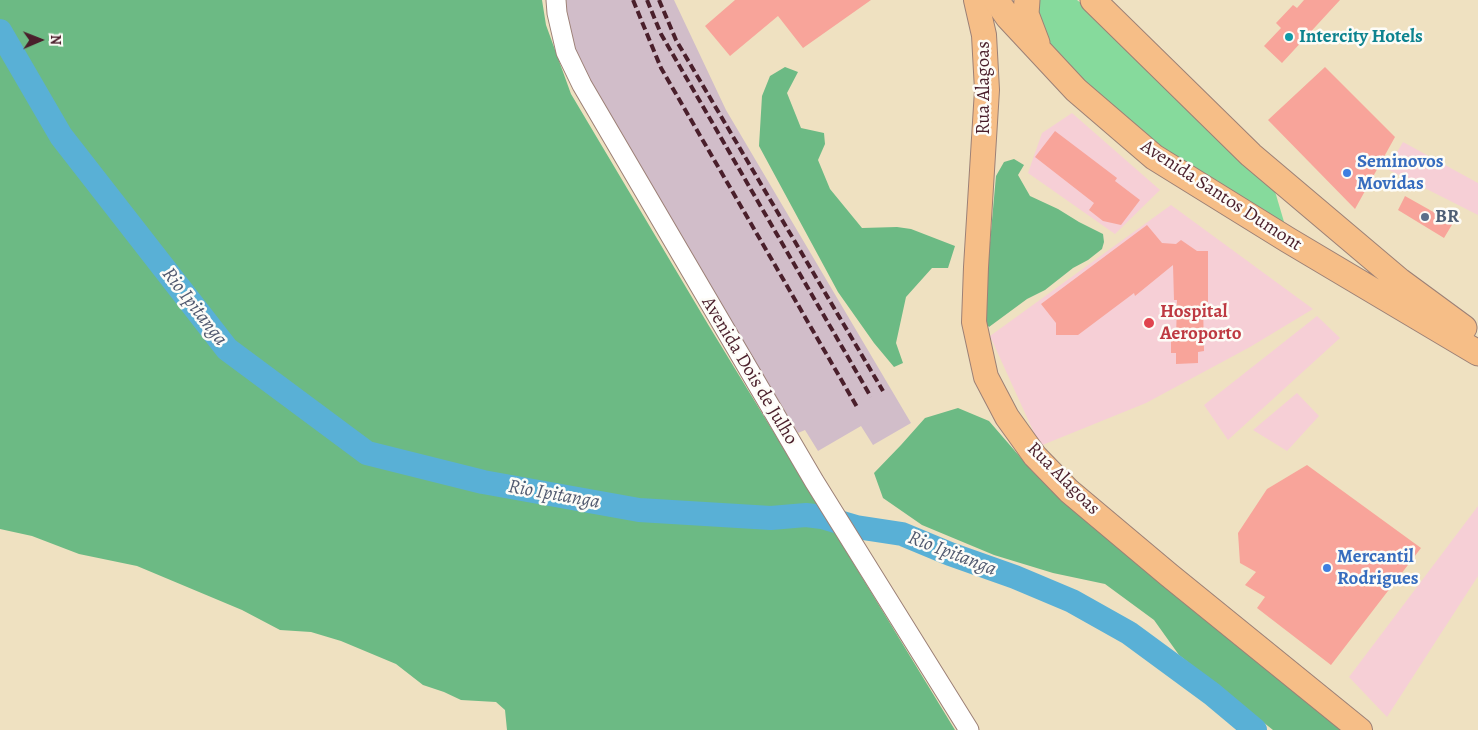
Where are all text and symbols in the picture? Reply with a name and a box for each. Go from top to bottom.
north arrow [15,15,65,65]
place label: Intercity Hotels [1299,26,1423,48]
marker: Intercity Hotels [1283,31,1295,43]
text: N [46,34,65,45]
street label: Rua Alagoas [973,41,995,135]
street label: Avenida Santos Dumont [1136,135,1306,257]
place label: Seminovos Movidas [1357,151,1444,195]
marker: Seminovos Movidas [1341,167,1353,179]
place label: BR [1435,206,1459,228]
marker: BR [1419,211,1431,223]
water label: Rio Ipitanga [156,263,232,351]
street label: Avenida Dois de Julho [696,293,802,449]
place label: Hospital Aeroporto [1160,301,1242,345]
marker: Hospital Aeroporto [1142,316,1156,330]
street label: Rua Alagoas [1022,438,1104,520]
water label: Rio Ipitanga [506,475,602,515]
water label: Rio Ipitanga [905,526,999,582]
place label: Mercantil Rodrigues [1337,546,1419,590]
marker: Mercantil Rodrigues [1321,562,1333,574]

